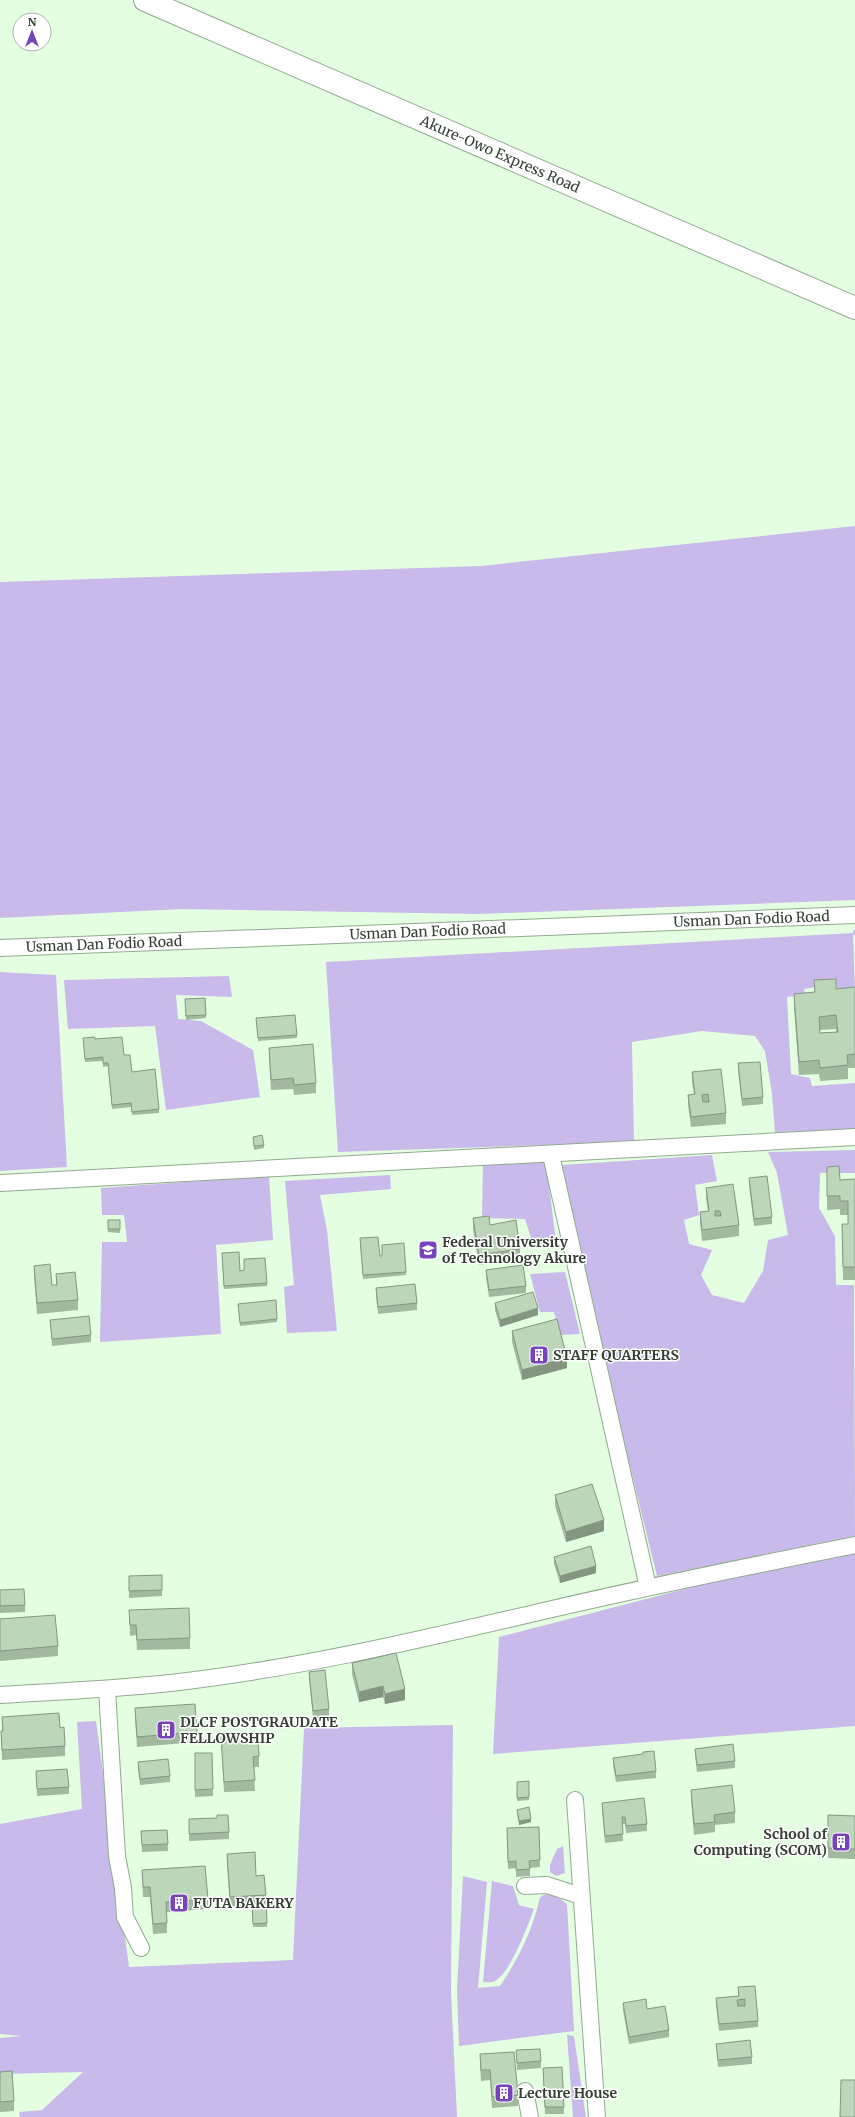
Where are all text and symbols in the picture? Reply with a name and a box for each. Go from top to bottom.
north arrow [12,12,52,52]
text: N [28,15,37,29]
street label: Akure-Owo Express Road [417,111,583,197]
street label: Usman Dan Fodio Road [673,907,831,931]
street label: Usman Dan Fodio Road [349,919,507,944]
street label: Usman Dan Fodio Road [25,932,183,956]
place label: Federal University of Technology Akure [442,1233,587,1267]
school or university icon: Federal University of Technology Akure [417,1239,439,1261]
building icon: STAFF QUARTERS [528,1344,550,1366]
place label: STAFF QUARTERS [553,1346,679,1364]
place label: DLCF POSTGRAUDATE FELLOWSHIP [180,1713,338,1747]
building icon: DLCF POSTGRAUDATE FELLOWSHIP [155,1719,177,1741]
place label: School of Computing (SCOM) [694,1825,827,1859]
building icon: School of Computing (SCOM) [830,1831,852,1853]
building icon: FUTA BAKERY [168,1892,190,1914]
place label: FUTA BAKERY [193,1894,295,1912]
building icon: Lecture House [493,2082,515,2104]
place label: Lecture House [518,2084,618,2102]

